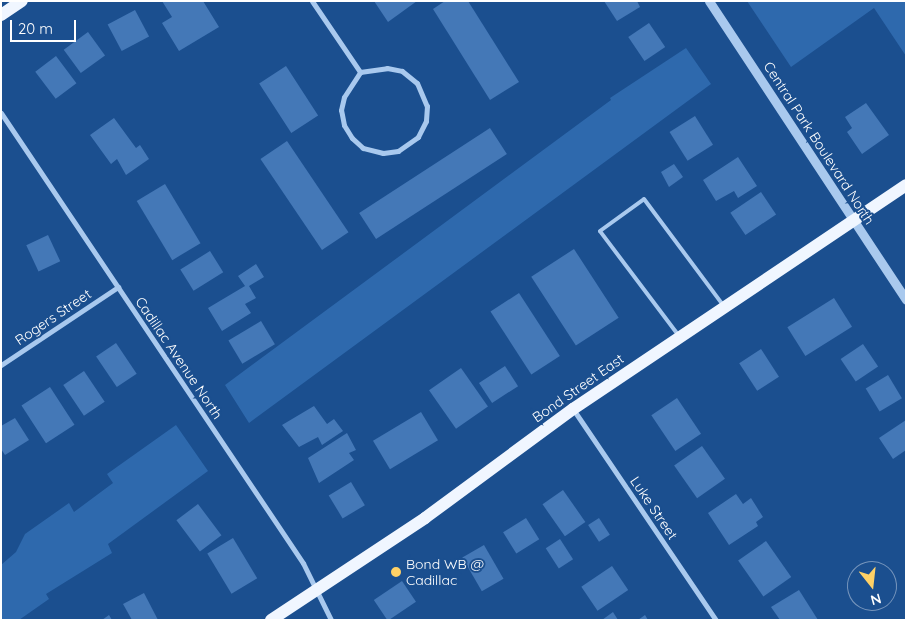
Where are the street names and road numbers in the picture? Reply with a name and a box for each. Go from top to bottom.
street label: Central Park Boulevard North [760,59,878,227]
street label: Rogers Street [12,285,94,349]
street label: Cadillac Avenue North [132,294,226,422]
street label: Bond Street East [529,350,627,426]
street label: Luke Street [627,473,681,543]

